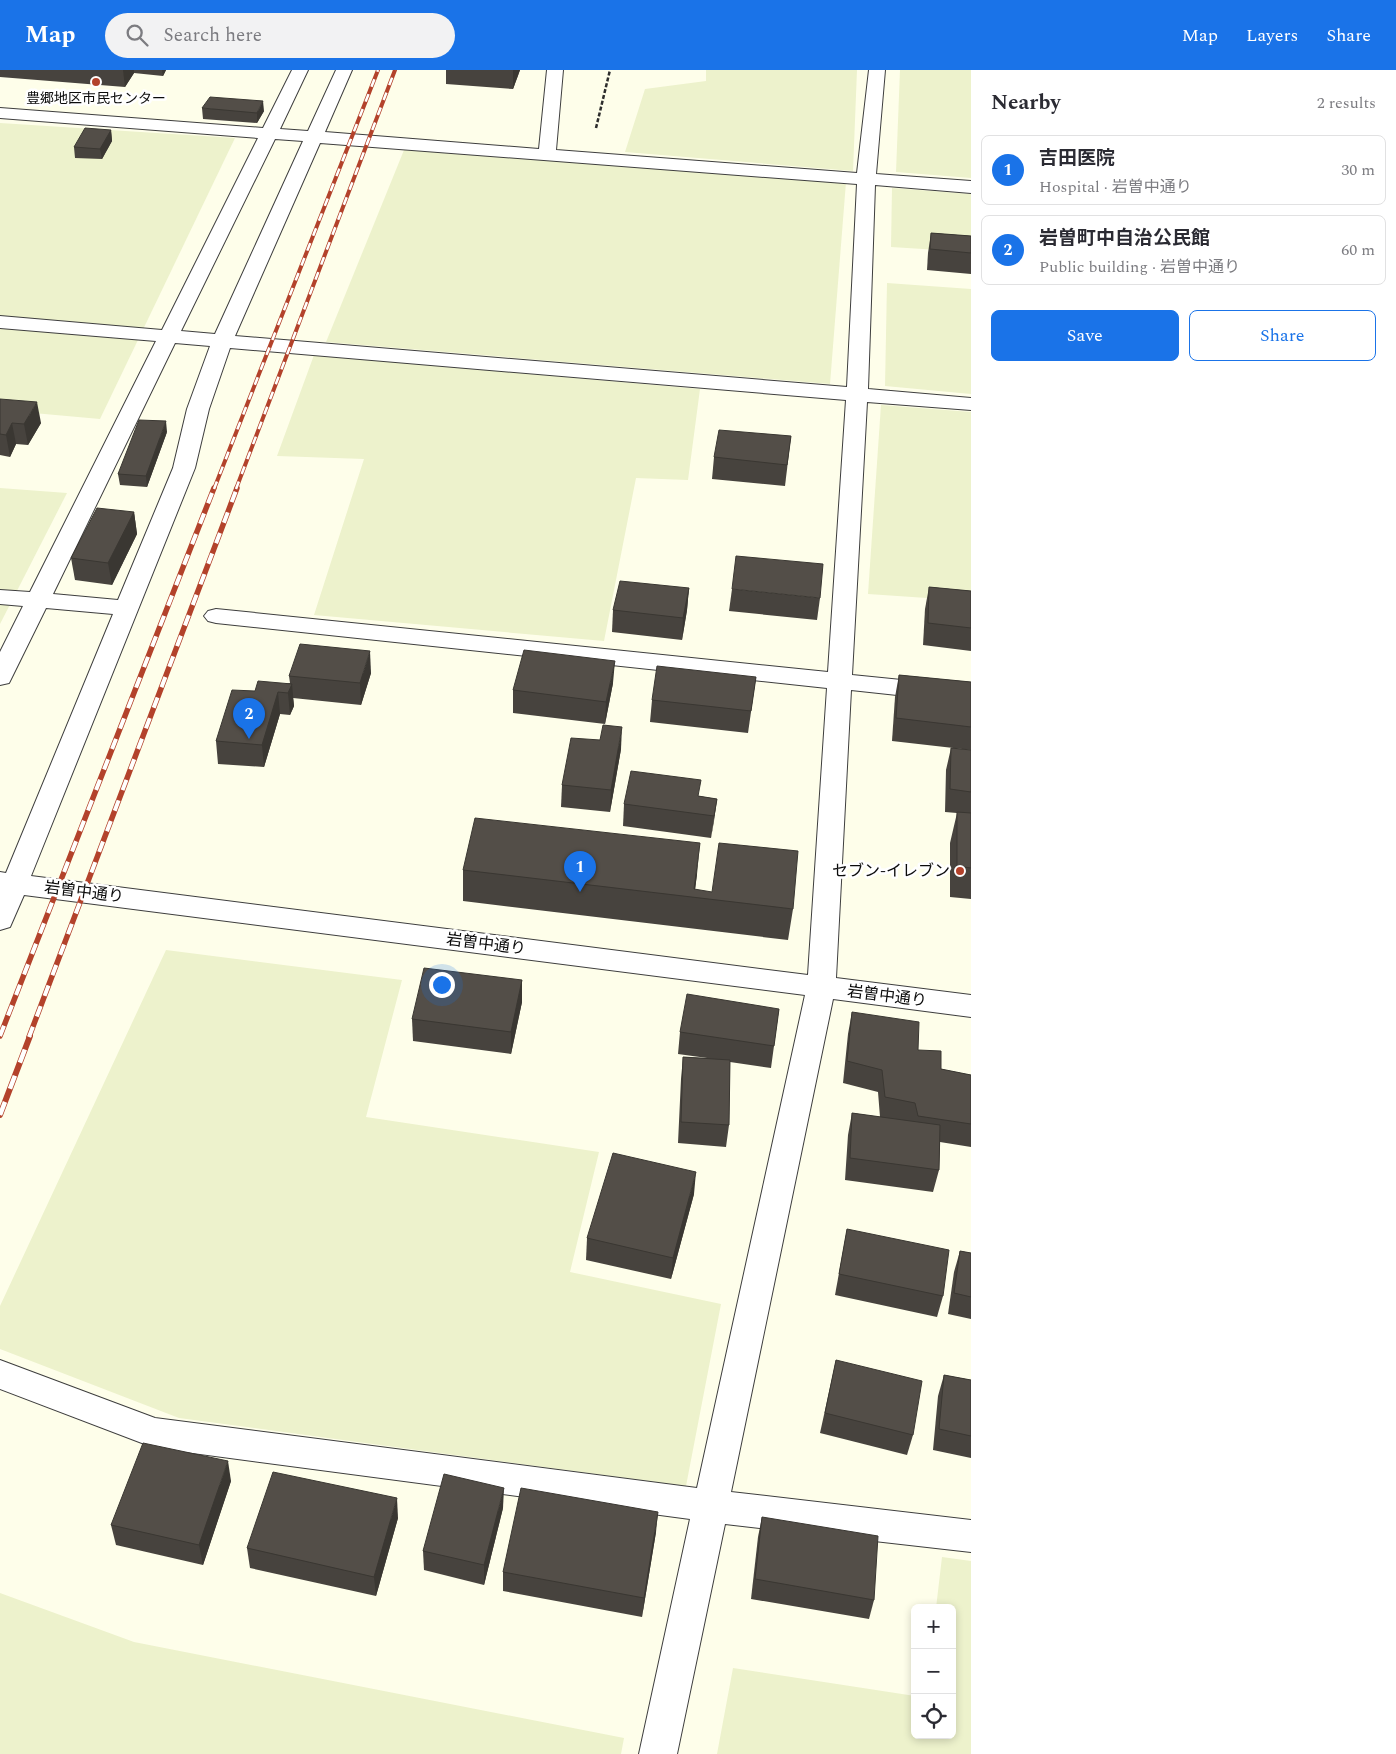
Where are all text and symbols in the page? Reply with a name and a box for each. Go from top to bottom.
search box [105,13,455,58]
text: Map [25,17,75,53]
icon: search [123,21,151,49]
text: Search here [163,21,262,50]
text: Map [1182,22,1218,49]
text: Layers [1246,22,1298,49]
text: Share [1326,22,1371,49]
marker: 豊郷地区市民センター [90,76,102,88]
text: Nearby [991,87,1061,119]
place label: 豊郷地区市民センター [26,88,166,109]
text: 2 results [1317,91,1376,115]
text: 吉田医院 [1039,144,1115,173]
text: 1 [1004,158,1012,182]
text: 30 m [1341,158,1375,182]
text: Hospital · 岩曽中通り [1039,175,1192,199]
text: 岩曽町中自治公民館 [1039,224,1210,253]
text: 2 [1004,238,1012,262]
text: 60 m [1341,238,1375,262]
text: Public building · 岩曽中通り [1039,255,1240,279]
button: Save [991,310,1179,361]
button: Share [1189,310,1376,361]
pin: 2 [233,698,265,739]
pin: 1 [564,851,596,892]
place label: セブン-イレブン [832,859,950,883]
marker: セブン-イレブン [954,865,966,877]
street label: 岩曽中通り [43,875,125,909]
street label: 岩曽中通り [445,927,527,961]
your location [429,972,455,998]
street label: 岩曽中通り [846,979,928,1013]
map controls [911,1604,956,1739]
button: + [911,1604,956,1649]
button: − [911,1649,956,1694]
button: locate [911,1694,956,1739]

